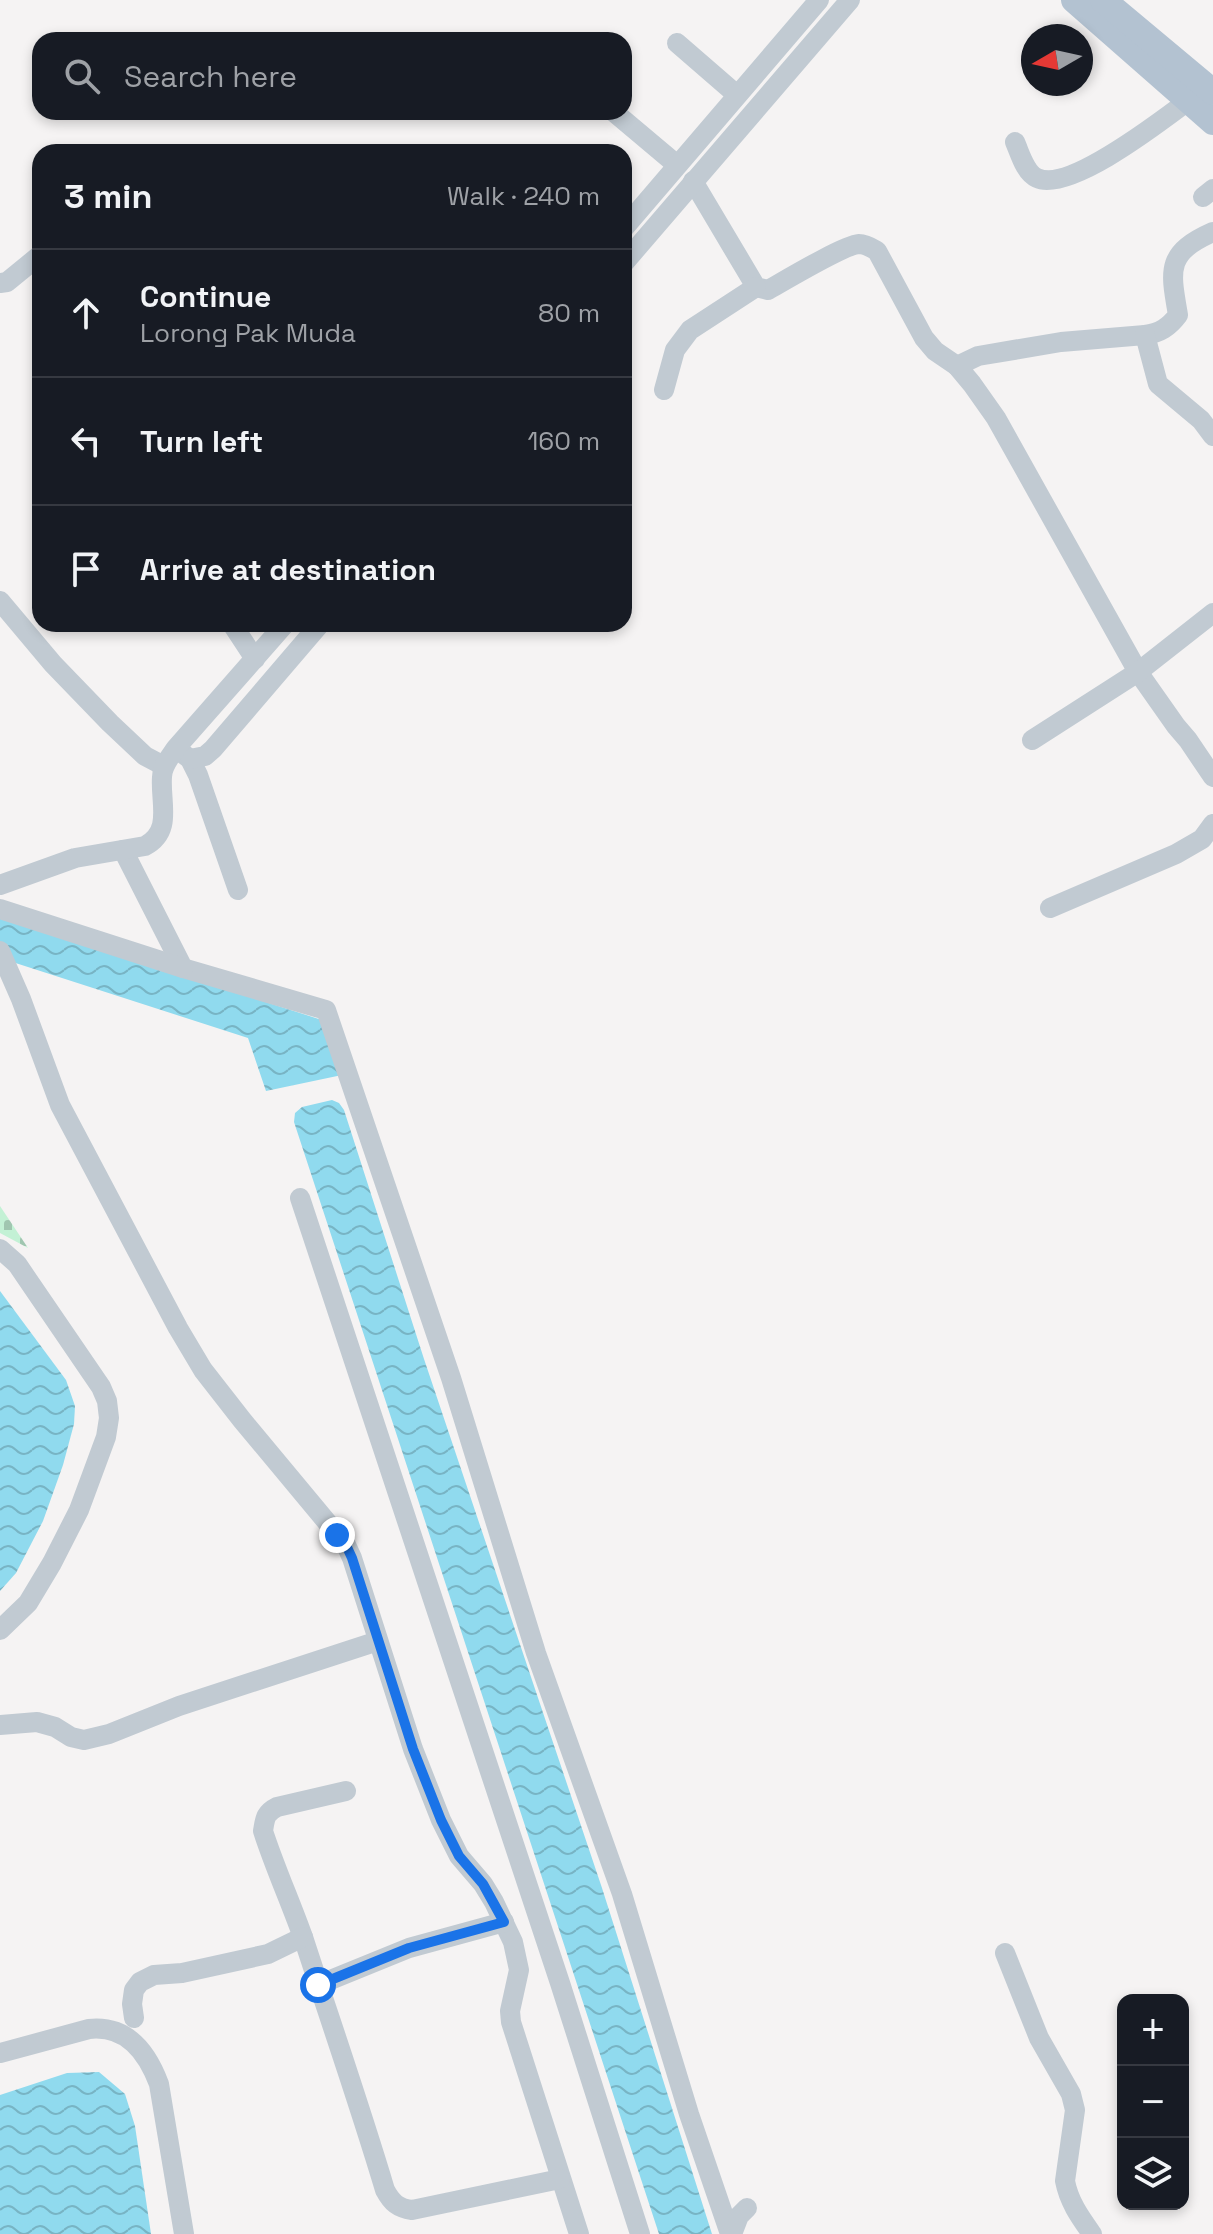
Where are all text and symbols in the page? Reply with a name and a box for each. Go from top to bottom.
north arrow [1021,24,1093,96]
search box [32,32,632,120]
icon: search [60,54,104,98]
text: Search here [124,57,297,96]
text: 3 min [64,175,152,218]
text: Walk · 240 m [447,179,600,213]
text: Continue [140,277,271,316]
icon: ahead [64,291,108,335]
text: 80 m [538,296,600,330]
text: Lorong Pak Muda [140,316,356,350]
icon: left [64,419,108,463]
text: Turn left [140,422,263,461]
text: 160 m [528,424,600,458]
icon: arrive [64,547,108,591]
text: Arrive at destination [140,550,436,589]
route end [319,1517,355,1553]
route start [300,1967,336,2003]
map controls [1117,1994,1189,2210]
button: + [1117,1994,1189,2066]
button: − [1117,2066,1189,2138]
button: layers [1117,2138,1189,2210]

